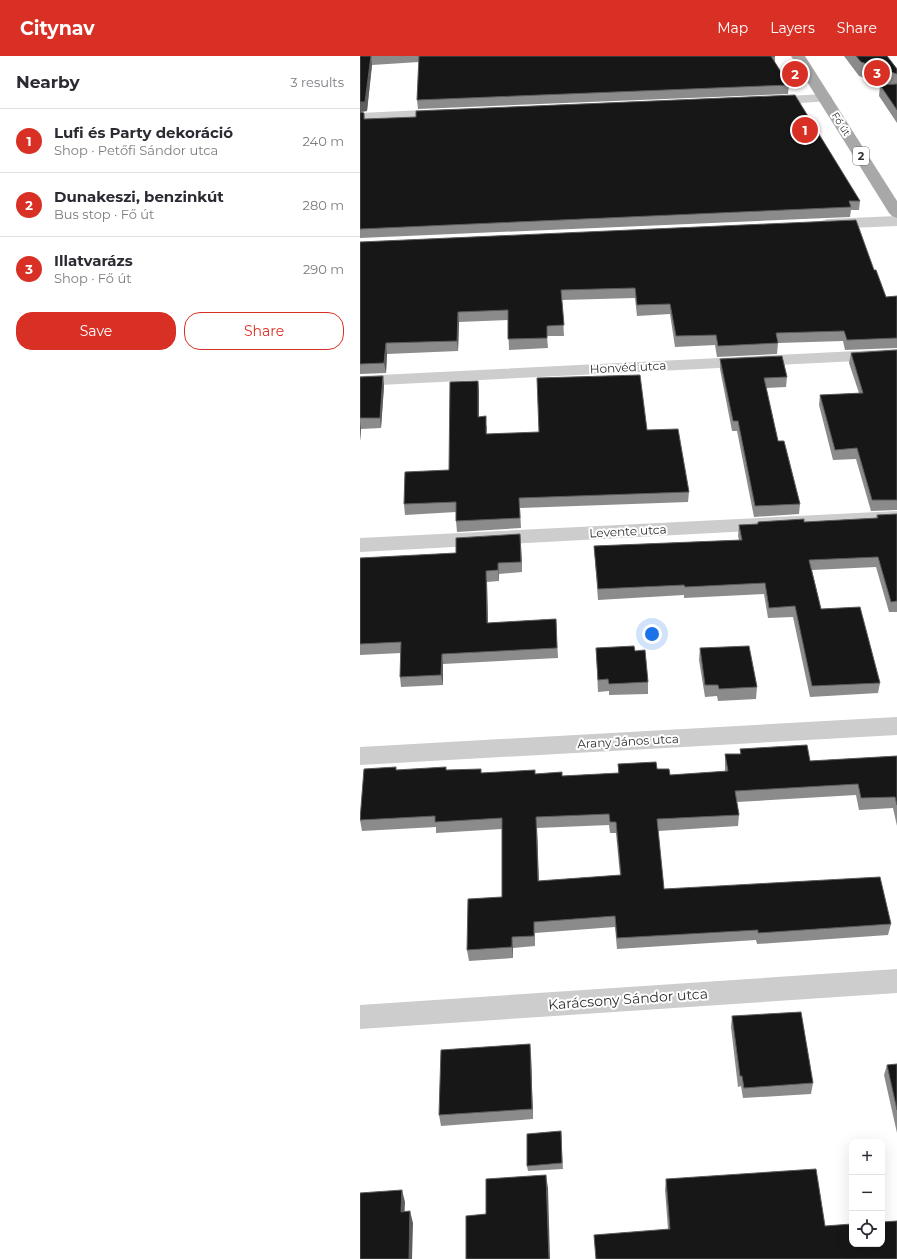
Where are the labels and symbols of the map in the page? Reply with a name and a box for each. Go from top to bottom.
pin: 3 [864,58,890,88]
pin: 2 [782,59,808,89]
street label: Fő út [829,110,853,138]
pin: 1 [792,115,818,145]
road number: 2 [853,147,869,165]
street label: Honvéd utca [589,358,667,376]
street label: Levente utca [589,521,667,541]
your location [642,624,662,644]
street label: Arany János utca [577,731,679,751]
street label: Karácsony Sándor utca [548,984,708,1014]

